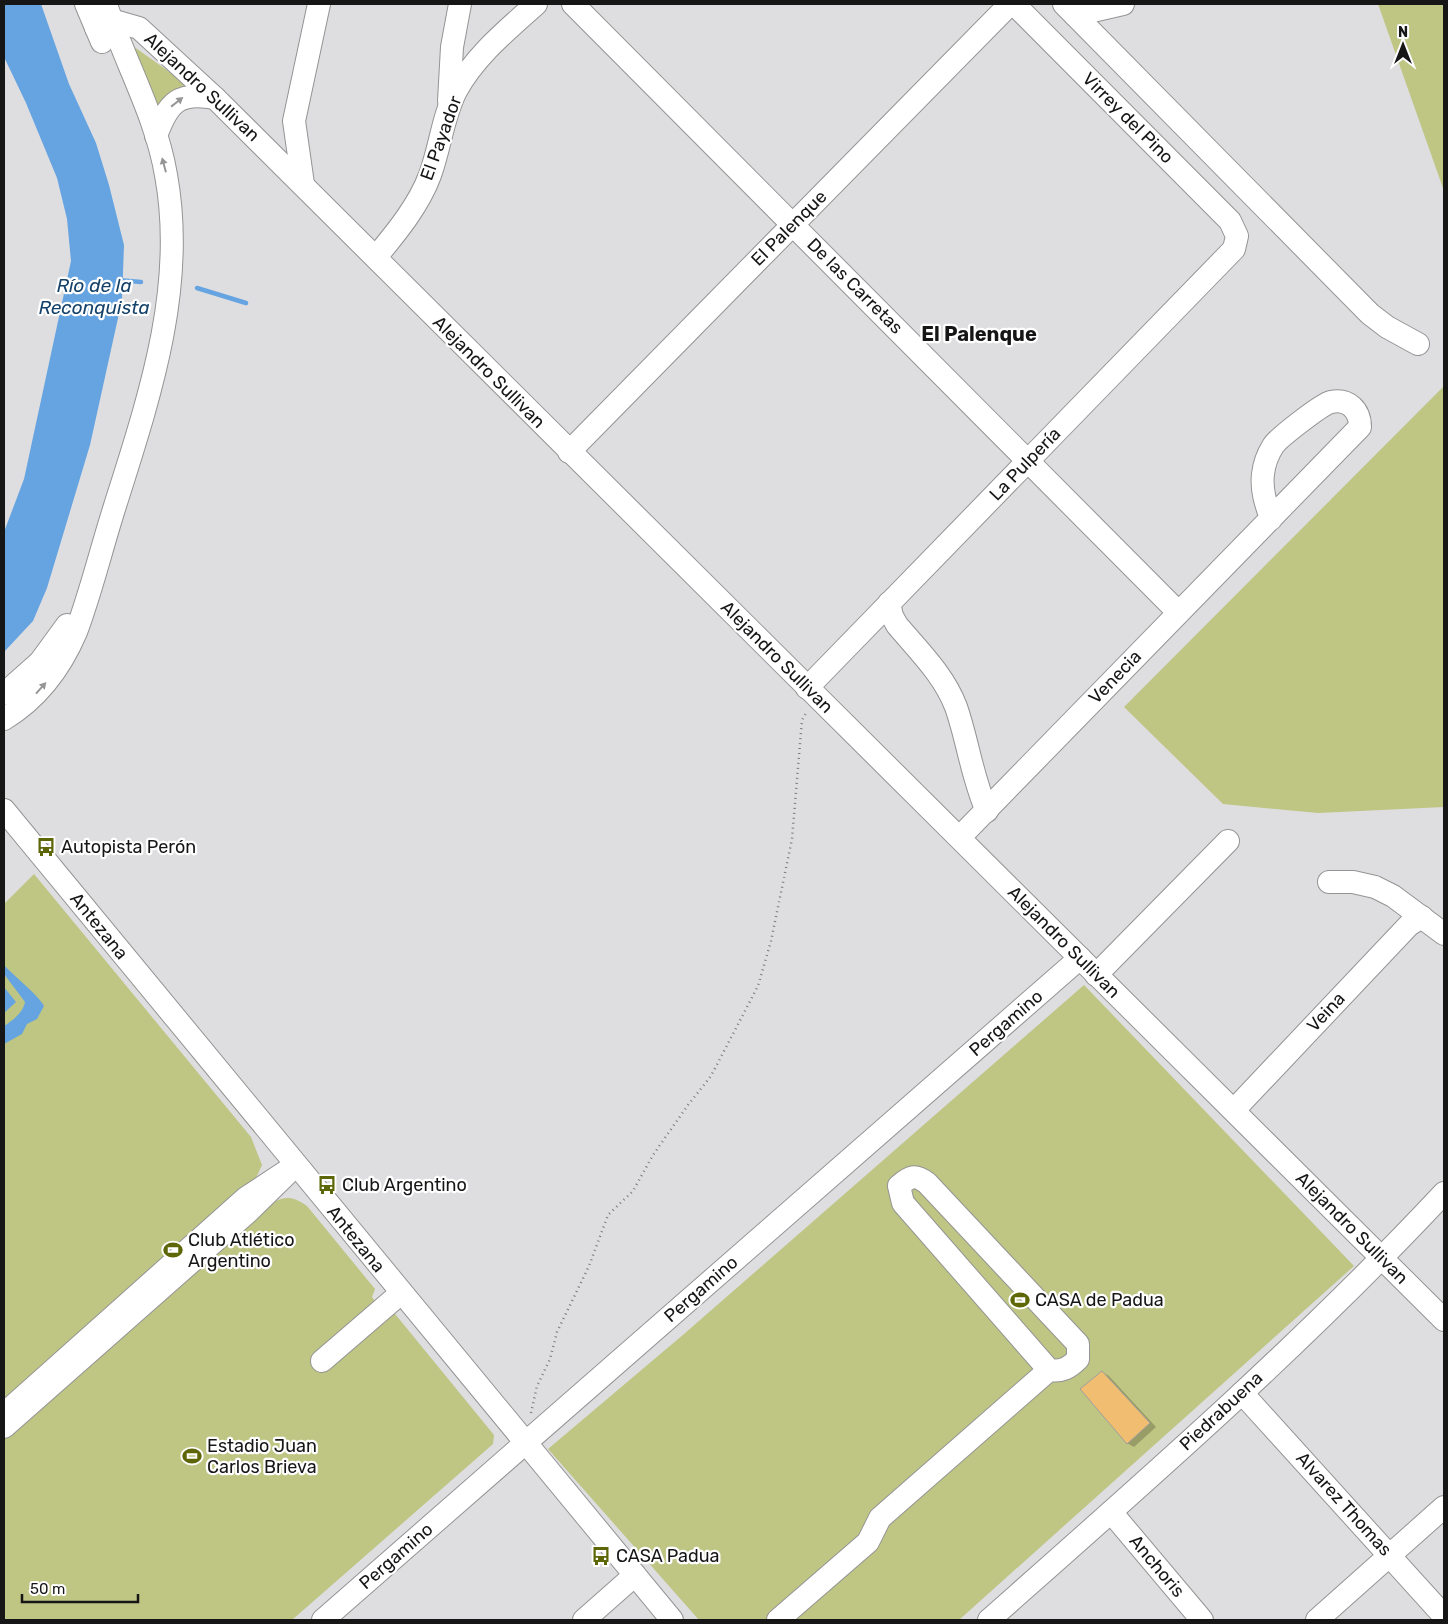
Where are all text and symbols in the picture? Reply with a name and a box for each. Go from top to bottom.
north arrow [1378,20,1428,70]
text: N [1398,24,1408,41]
street label: Alejandro Sullivan [140,28,264,146]
street label: Virrey del Pino [1078,68,1178,168]
street label: El Payador [416,93,466,183]
one-way arrow [170,97,183,108]
one-way arrow [160,158,168,173]
street label: El Palenque [747,186,831,270]
street label: De las Carretas [803,234,907,338]
water label: Río de la Reconquista [38,274,150,319]
street label: Alejandro Sullivan [428,311,550,433]
district label: El Palenque [921,322,1037,346]
street label: La Pulpería [985,423,1065,505]
street label: Alejandro Sullivan [716,596,838,718]
street label: Venecia [1084,646,1146,708]
one-way arrow [35,681,46,694]
bus stop icon: Autopista Perón [35,836,57,858]
place label: Autopista Perón [61,836,196,858]
street label: Alejandro Sullivan [1003,881,1125,1003]
street label: Antezana [65,888,133,964]
street label: Pergamino [965,985,1047,1061]
street label: Veina [1302,988,1350,1036]
street label: Alejandro Sullivan [1291,1167,1413,1289]
bus stop icon: Club Argentino [316,1174,338,1196]
place label: Club Argentino [342,1174,467,1196]
street label: Antezana [322,1201,390,1277]
place label: Club Atlético Argentino [188,1229,295,1272]
sports icon: Club Atlético Argentino [162,1239,184,1261]
street label: Pergamino [660,1251,742,1327]
sports icon: CASA de Padua [1009,1289,1031,1311]
place label: CASA de Padua [1035,1289,1164,1311]
street label: Piedrabuena [1175,1367,1267,1455]
place label: Estadio Juan Carlos Brieva [207,1435,317,1478]
sports icon: Estadio Juan Carlos Brieva [181,1445,203,1467]
street label: Alvarez Thomas [1292,1447,1396,1561]
street label: Pergamino [355,1518,437,1594]
street label: Anchoris [1125,1530,1189,1602]
bus stop icon: CASA Padua [590,1545,612,1567]
place label: CASA Padua [616,1545,720,1567]
scale bar [22,1572,139,1604]
text: 50 m [30,1580,65,1598]

